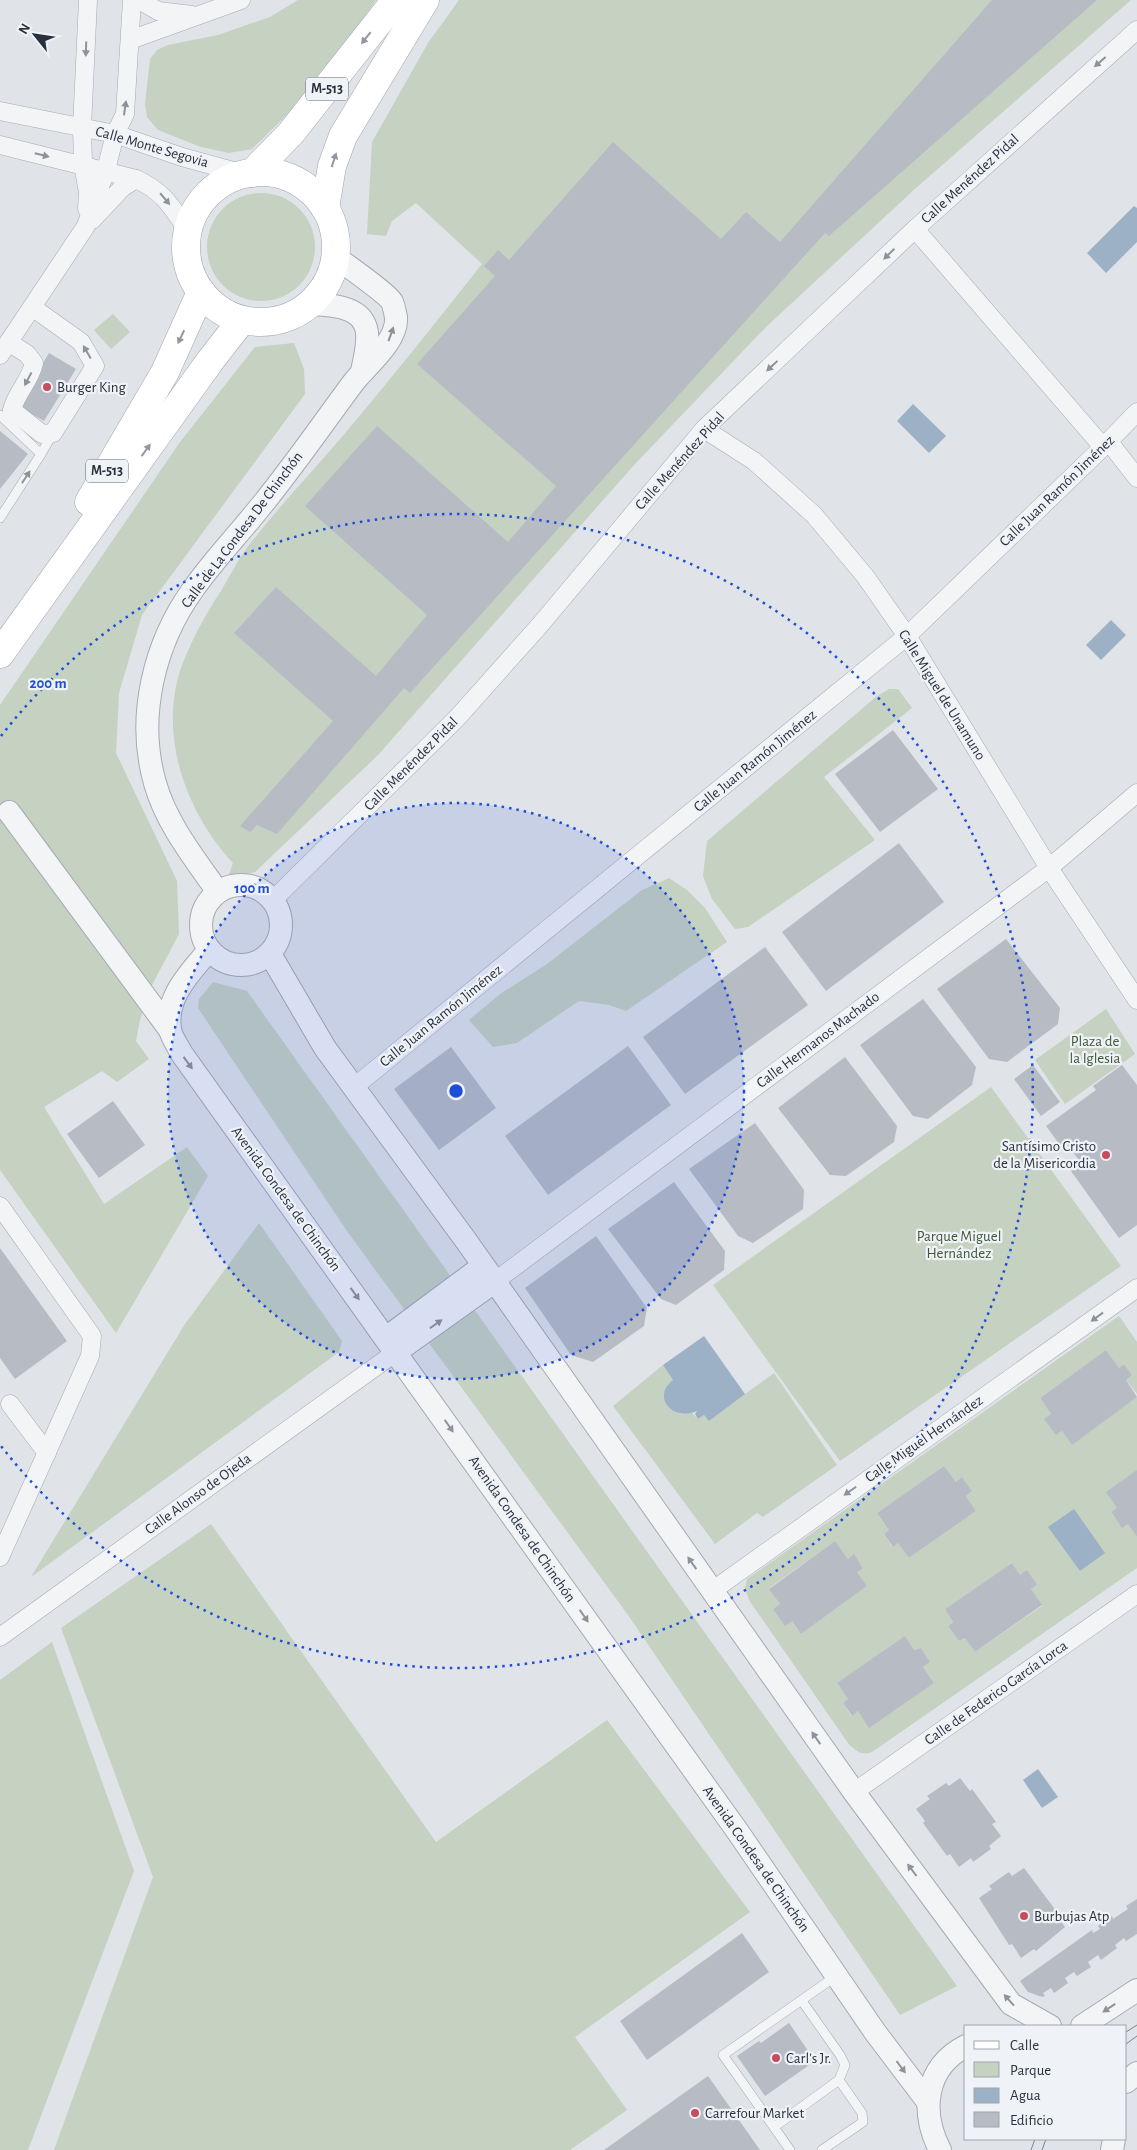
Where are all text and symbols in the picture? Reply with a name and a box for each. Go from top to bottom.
north arrow [10,10,60,60]
text: N [16,21,33,37]
one-way arrow [361,32,372,45]
one-way arrow [82,41,90,57]
one-way arrow [1095,56,1107,68]
road number: M-513 [306,78,348,100]
one-way arrow [122,99,130,115]
street label: Calle Monte Segovia [94,124,210,170]
street label: Calle Menéndez Pidal [918,131,1022,227]
one-way arrow [34,151,49,159]
one-way arrow [330,152,338,167]
one-way arrow [159,192,170,205]
one-way arrow [883,247,895,259]
one-way arrow [387,326,395,341]
one-way arrow [177,330,185,344]
one-way arrow [83,345,91,360]
one-way arrow [766,360,778,372]
one-way arrow [24,371,32,386]
place label: Burger King [57,380,127,395]
marker: Burger King [41,381,53,393]
street label: Calle Menéndez Pidal [632,409,728,513]
street label: Calle Juan Ramón Jiménez [997,432,1117,550]
one-way arrow [141,443,151,457]
street label: Calle de La Condesa De Chinchón [179,449,305,611]
road number: M-513 [86,460,128,482]
one-way arrow [22,470,31,483]
street label: Calle Miguel de Unamuno [896,627,988,763]
text: 200 m [29,676,67,691]
street label: Calle Juan Ramón Jiménez [691,707,819,815]
street label: Calle Menéndez Pidal [361,714,461,814]
text: 100 m [234,881,270,896]
street label: Calle Juan Ramón Jiménez [377,962,505,1070]
street label: Calle Hermanos Machado [754,989,882,1091]
park label: Plaza de la Iglesia [1070,1034,1120,1066]
one-way arrow [183,1056,193,1070]
centre of rings [447,1082,465,1100]
street label: Avenida Condesa de Chinchón [229,1124,343,1274]
place label: Santísimo Cristo de la Misericordia [993,1139,1096,1171]
marker: Santísimo Cristo de la Misericordia [1100,1149,1112,1161]
park label: Parque Miguel Hernández [917,1229,1001,1261]
one-way arrow [349,1287,360,1300]
one-way arrow [1090,1312,1104,1322]
one-way arrow [429,1319,443,1329]
street label: Calle Miguel Hernández [862,1393,986,1485]
one-way arrow [444,1420,454,1433]
street label: Calle Alonso de Ojeda [142,1451,254,1537]
street label: Avenida Condesa de Chinchón [466,1453,578,1605]
one-way arrow [843,1486,857,1496]
one-way arrow [687,1556,697,1569]
one-way arrow [579,1609,589,1623]
street label: Calle de Federico García Lorca [922,1638,1070,1748]
one-way arrow [811,1731,821,1745]
street label: Avenida Condesa de Chinchón [700,1783,812,1935]
one-way arrow [907,1863,917,1877]
place label: Burbujas Atp [1034,1909,1110,1924]
marker: Burbujas Atp [1018,1910,1030,1922]
one-way arrow [1003,1994,1015,2006]
one-way arrow [1103,2004,1116,2013]
legend [964,2025,1127,2140]
text: Calle [1010,2038,1039,2053]
place label: Carl's Jr. [786,2051,831,2066]
marker: Carl's Jr. [770,2052,782,2064]
one-way arrow [896,2060,907,2073]
text: Parque [1010,2063,1051,2078]
text: Agua [1010,2088,1041,2103]
place label: Carrefour Market [705,2106,804,2121]
marker: Carrefour Market [689,2107,701,2119]
text: Edificio [1010,2113,1053,2128]

